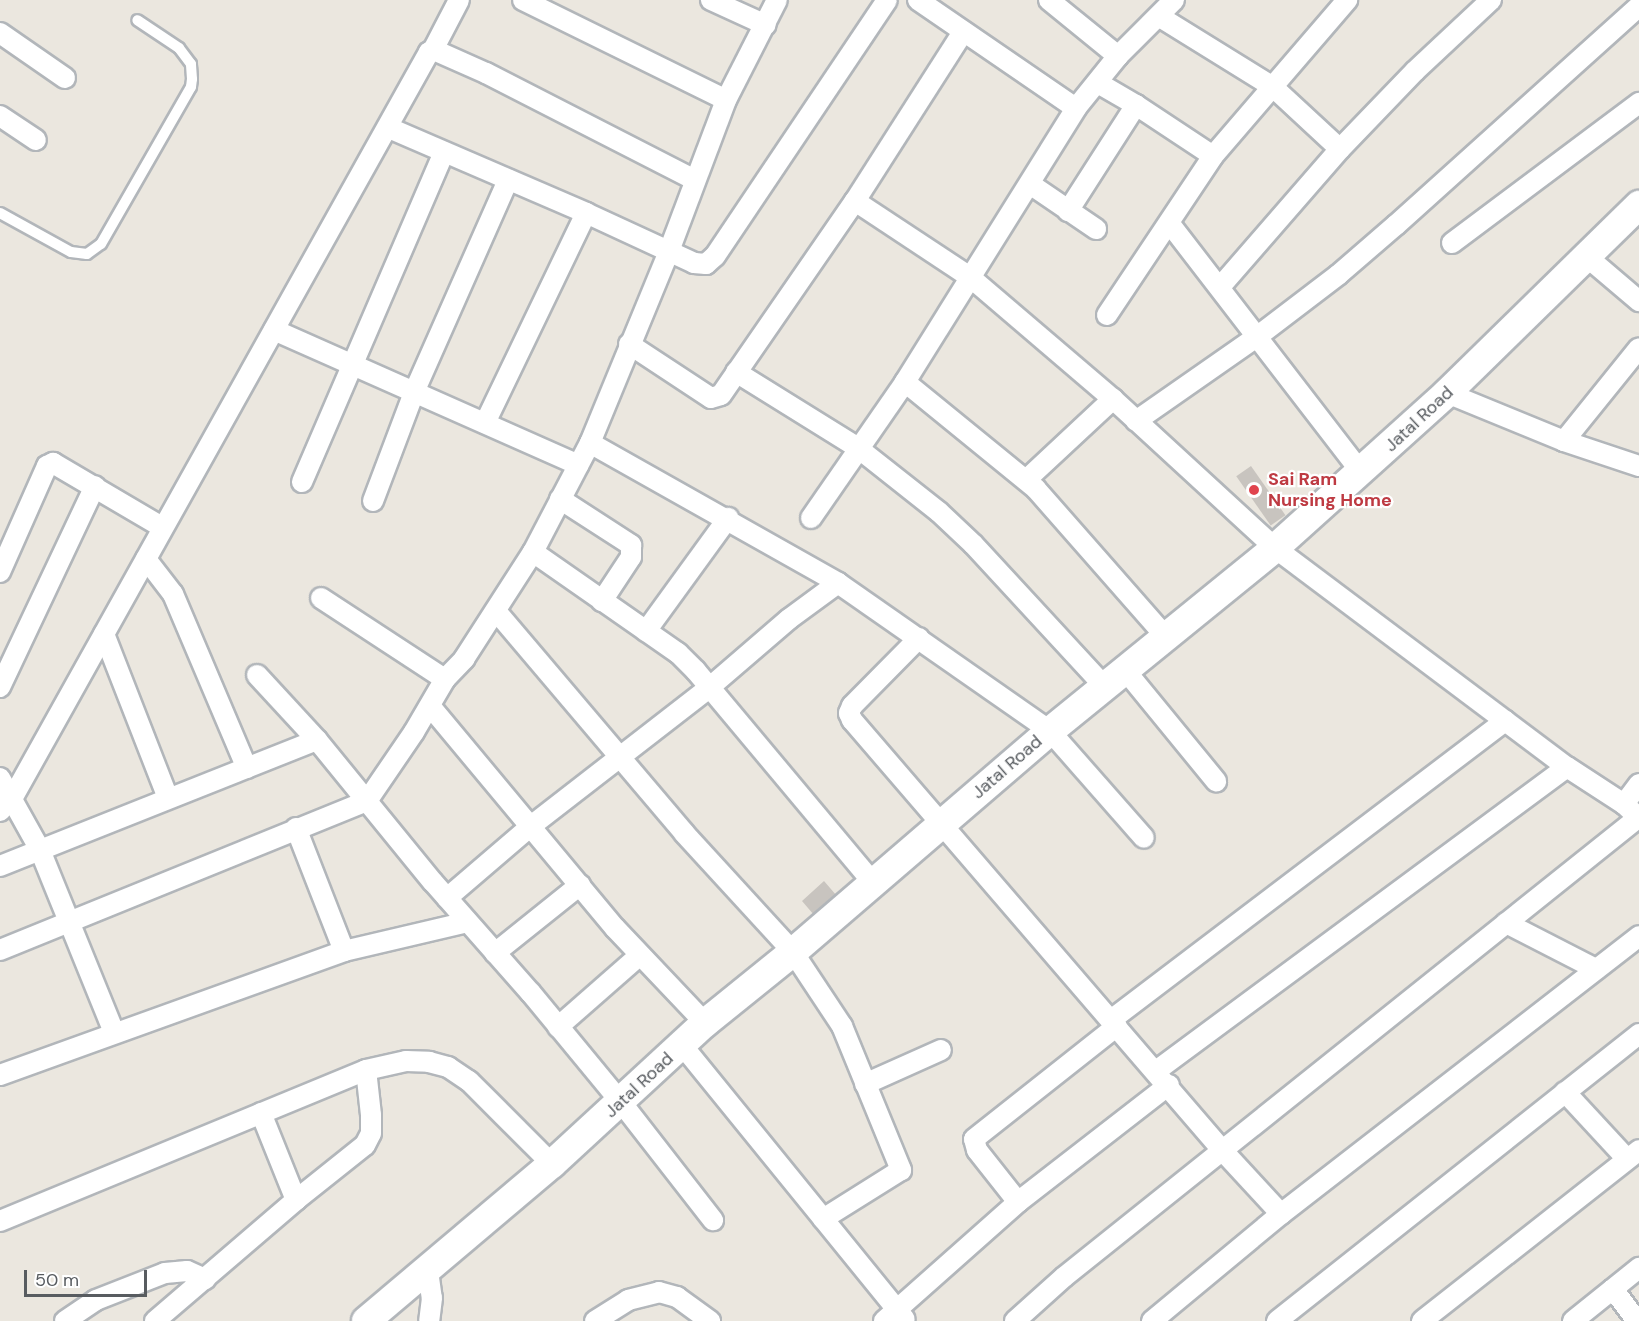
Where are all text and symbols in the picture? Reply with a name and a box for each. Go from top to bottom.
street label: Jatal Road [1380,382,1458,456]
place label: Sai Ram Nursing Home [1268,469,1392,512]
marker: Sai Ram Nursing Home [1245,481,1263,499]
street label: Jatal Road [967,731,1047,803]
street label: Jatal Road [600,1048,678,1122]
scale bar [27,1258,150,1296]
text: 50 m [35,1268,79,1292]

